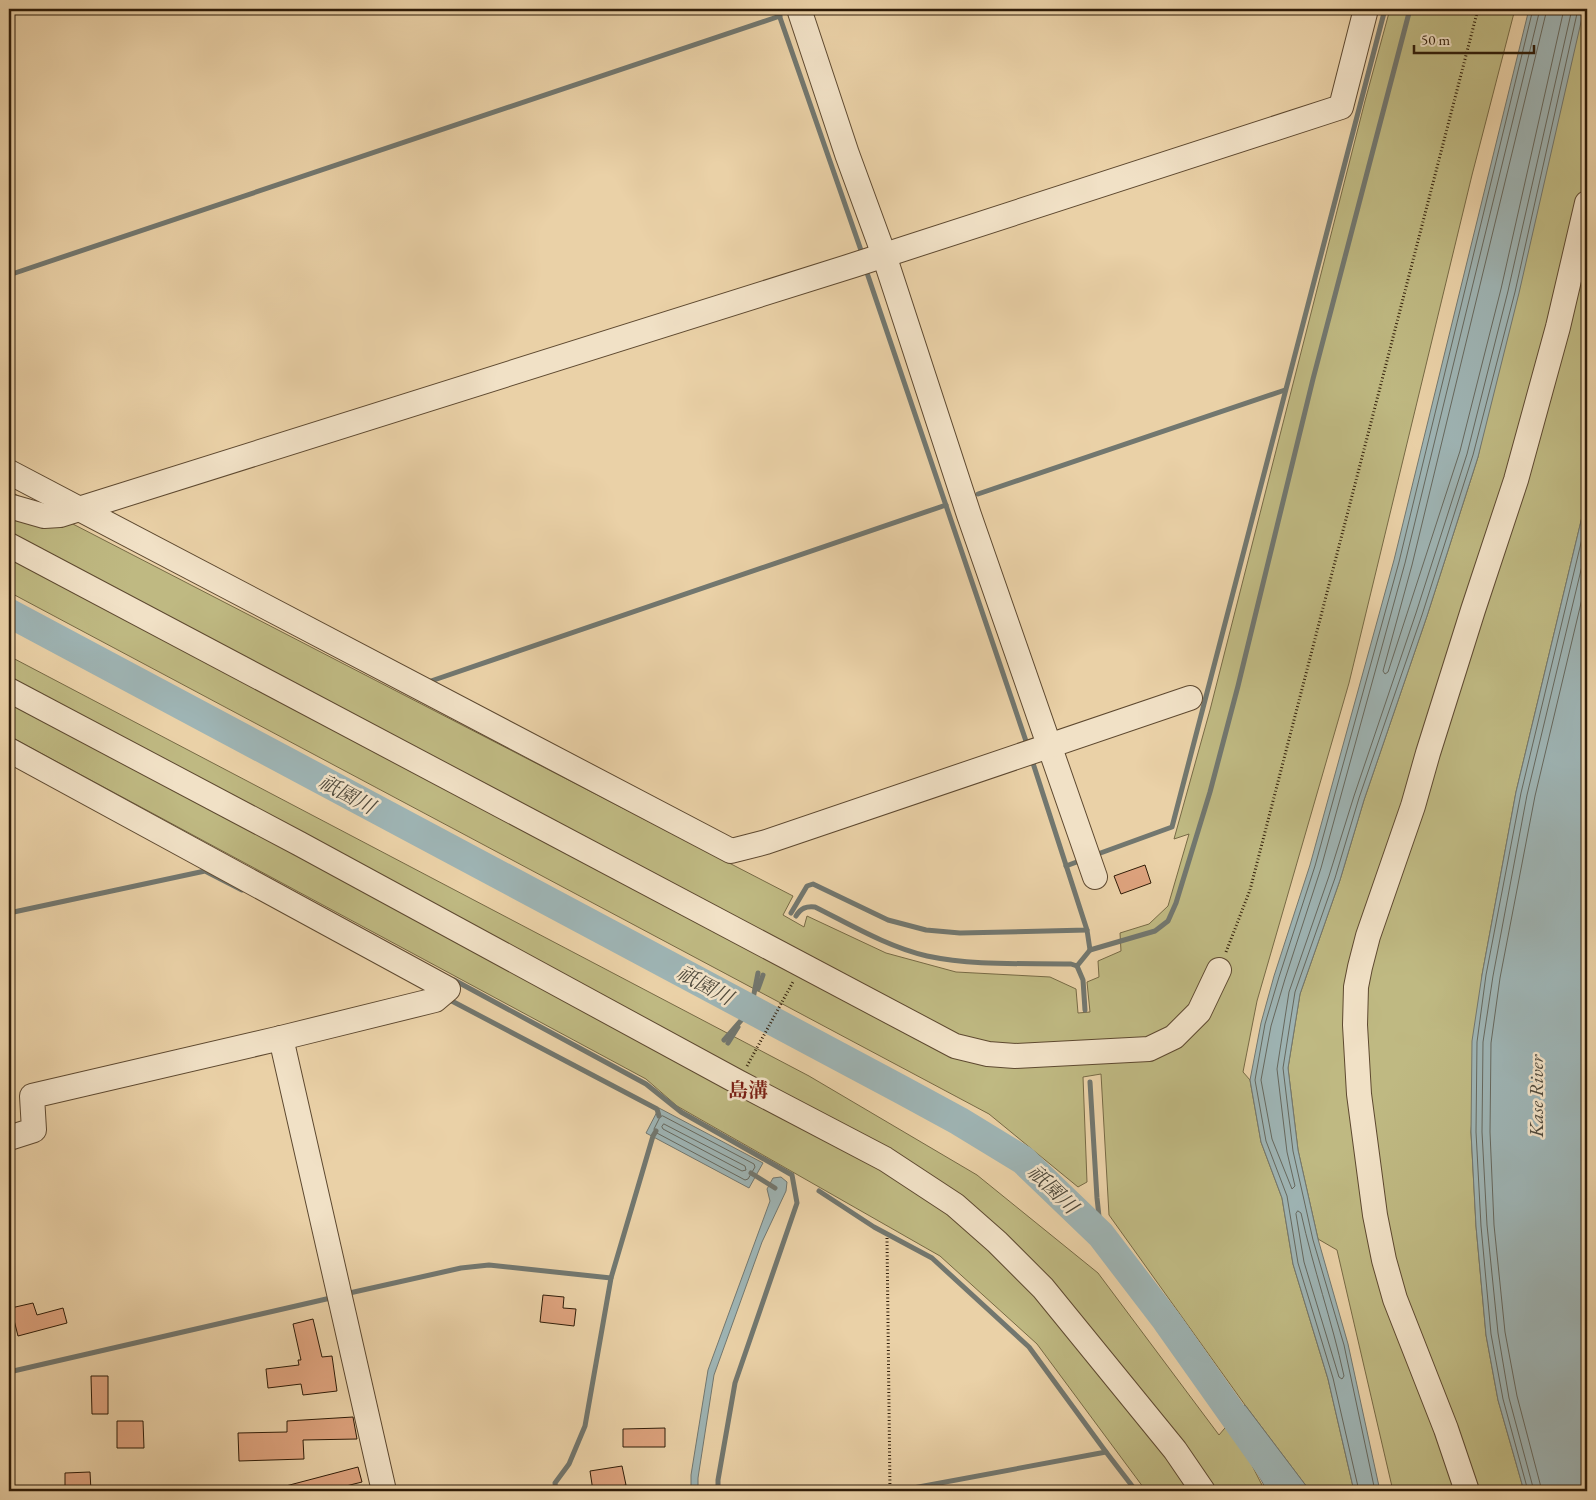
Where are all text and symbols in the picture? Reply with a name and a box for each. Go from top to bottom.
scale bar [1414,22,1534,54]
text: 50 m [1421,30,1450,49]
water label: 祇園川 [314,768,381,821]
water label: 祇園川 [672,959,739,1012]
water label: Kase River [1523,1053,1549,1138]
district label: 島溝 [728,1077,768,1103]
water label: 祇園川 [1022,1159,1085,1221]

